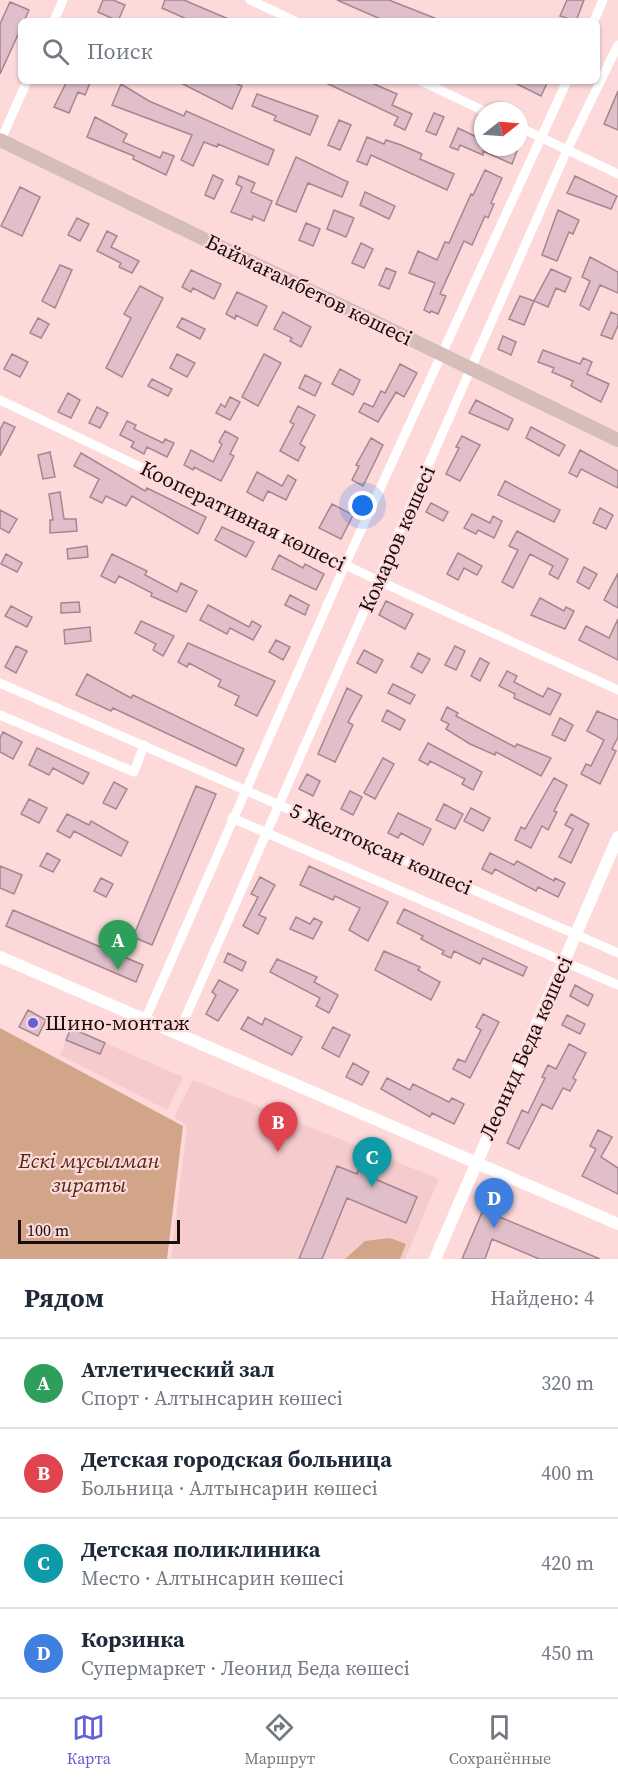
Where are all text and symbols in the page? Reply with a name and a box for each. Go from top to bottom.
search box [18,18,600,84]
icon: search [39,35,72,68]
text: Поиск [87,36,153,66]
north arrow [474,102,528,156]
street label: Баймағамбетов көшесі [201,227,418,352]
street label: Кооперативная көшесі [136,453,351,578]
street label: Комаров көшесі [351,461,442,617]
your location [348,491,377,520]
street label: 5 Желтоқсан көшесі [285,795,477,902]
pin: A [98,920,138,970]
street label: Леонид Беда көшесі [472,951,579,1144]
place label: Шино-монтаж [45,1008,190,1037]
marker: Шино-монтаж [26,1016,40,1030]
pin: B [258,1102,298,1152]
pin: C [352,1138,392,1187]
park label: Ескі мұсылман зираты [17,1146,160,1199]
pin: D [474,1178,514,1228]
scale bar [18,1217,180,1244]
text: 100 m [27,1219,69,1241]
text: Рядом [24,1280,104,1316]
text: Найдено: 4 [490,1284,594,1312]
text: Атлетический зал [81,1354,275,1384]
text: A [37,1369,50,1397]
text: 320 m [541,1369,594,1397]
text: Спорт · Алтынсарин көшесі [81,1384,343,1412]
text: Детская городская больница [81,1444,392,1474]
text: B [37,1459,50,1487]
text: 400 m [541,1459,594,1487]
text: Больница · Алтынсарин көшесі [81,1474,378,1502]
text: Детская поликлиника [81,1534,320,1564]
text: C [37,1549,50,1577]
text: 420 m [541,1549,594,1577]
text: Место · Алтынсарин көшесі [81,1564,344,1592]
text: Корзинка [81,1624,185,1654]
text: D [36,1639,51,1667]
text: 450 m [541,1639,594,1667]
text: Супермаркет · Леонид Беда көшесі [81,1654,410,1682]
tab: Карта [67,1711,111,1769]
tab: Маршрут [245,1711,315,1769]
tab: Сохранённые [449,1711,551,1769]

